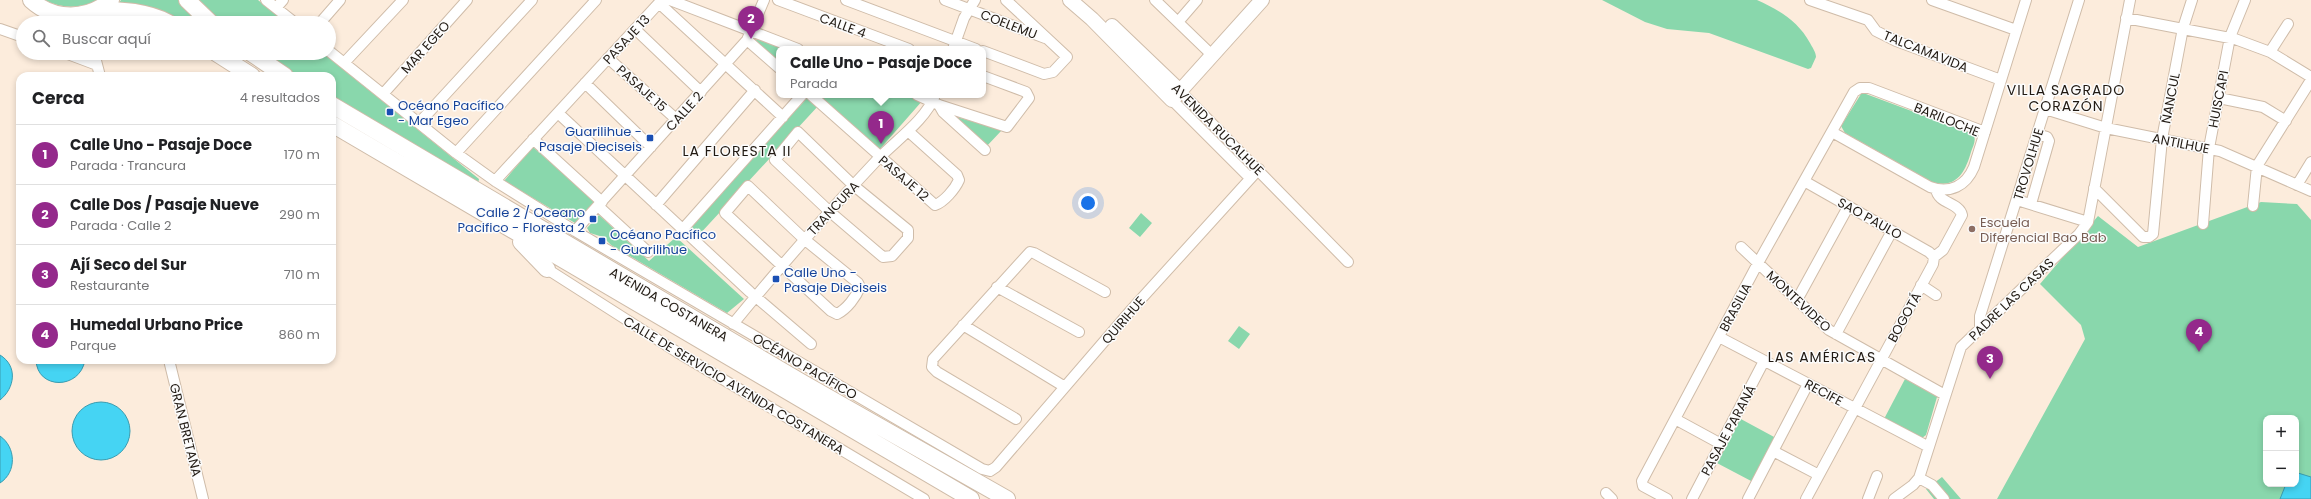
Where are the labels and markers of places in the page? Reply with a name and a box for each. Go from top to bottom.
pin: 2 [738,6,764,39]
place label: Océano Pacífico - Mar Egeo [398,96,504,130]
marker: Océano Pacífico - Mar Egeo [385,107,395,117]
pin: 1 [868,111,894,144]
place label: Guarilihue - Pasaje Dieciseis [539,122,642,156]
marker: Guarilihue - Pasaje Dieciseis [645,133,655,143]
place label: Calle 2 / Oceano Pacifico - Floresta 2 [458,203,585,237]
place label: Escuela Diferencial Bao Bab [1980,213,2107,247]
marker: Calle 2 / Oceano Pacifico - Floresta 2 [588,214,598,224]
marker: Escuela Diferencial Bao Bab [1967,224,1977,234]
place label: Océano Pacífico - Guarilihue [610,225,716,259]
marker: Océano Pacífico - Guarilihue [597,236,607,246]
place label: Calle Uno - Pasaje Dieciseis [784,263,887,297]
marker: Calle Uno - Pasaje Dieciseis [771,274,781,284]
pin: 4 [2186,319,2212,352]
pin: 3 [1977,346,2003,379]

